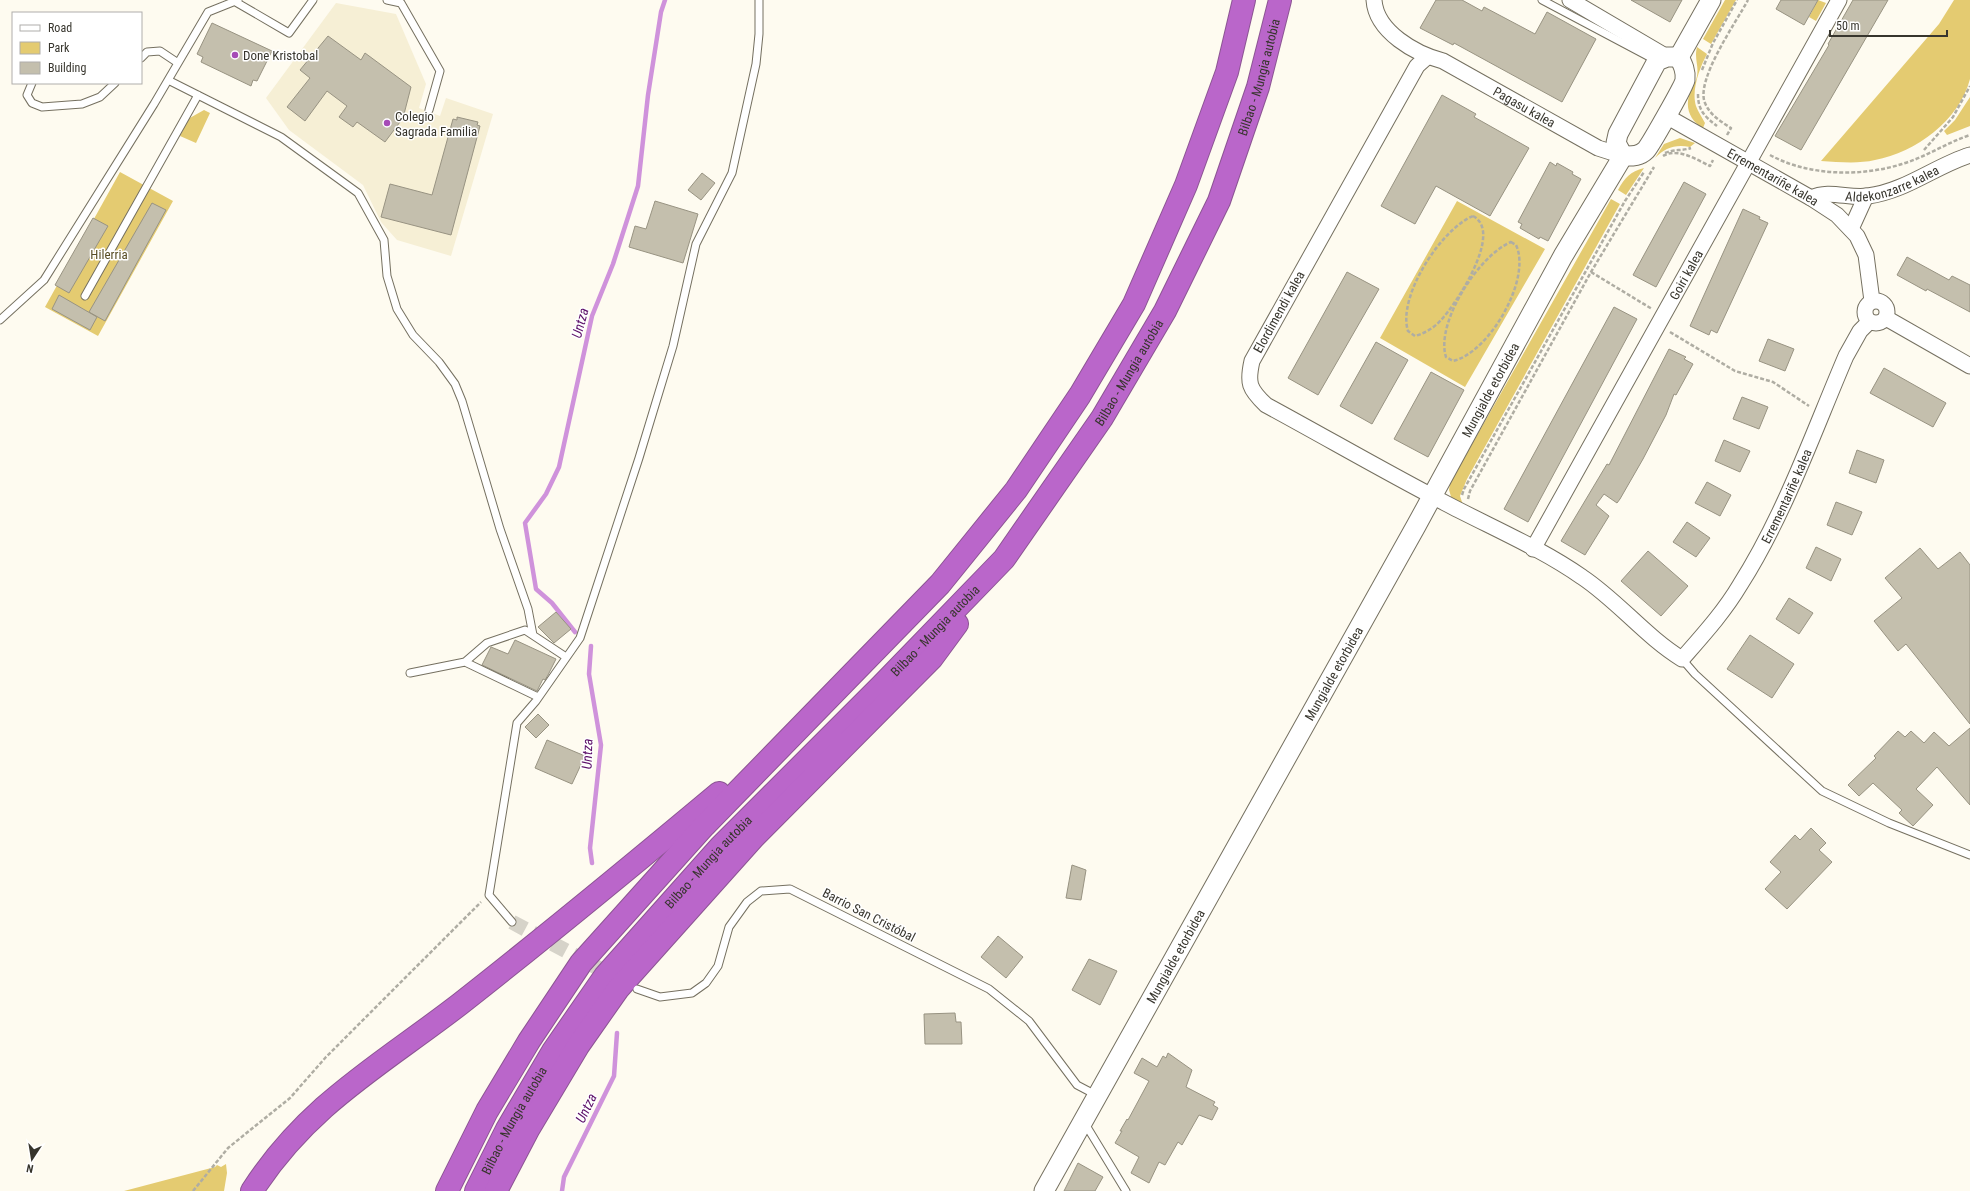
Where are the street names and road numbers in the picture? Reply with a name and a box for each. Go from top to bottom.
street label: Bilbao - Mungia autobia [1234,17,1282,138]
street label: Pagasu kalea [1491,83,1558,130]
street label: Errementariñe kalea [1725,145,1821,208]
street label: Aldekonzarre kalea [1845,162,1941,204]
street label: Goiri kalea [1666,247,1706,302]
street label: Elordimendi kalea [1250,268,1308,356]
street label: Bilbao - Mungia autobia [1091,317,1166,429]
street label: Mungialde etorbidea [1458,340,1522,440]
street label: Errementariñe kalea [1758,447,1814,546]
street label: Bilbao - Mungia autobia [887,582,982,679]
street label: Mungialde etorbidea [1301,624,1366,723]
street label: Bilbao - Mungia autobia [662,812,755,911]
street label: Barrio San Cristóbal [820,885,918,945]
street label: Mungialde etorbidea [1143,907,1208,1006]
street label: Bilbao - Mungia autobia [478,1064,550,1177]

